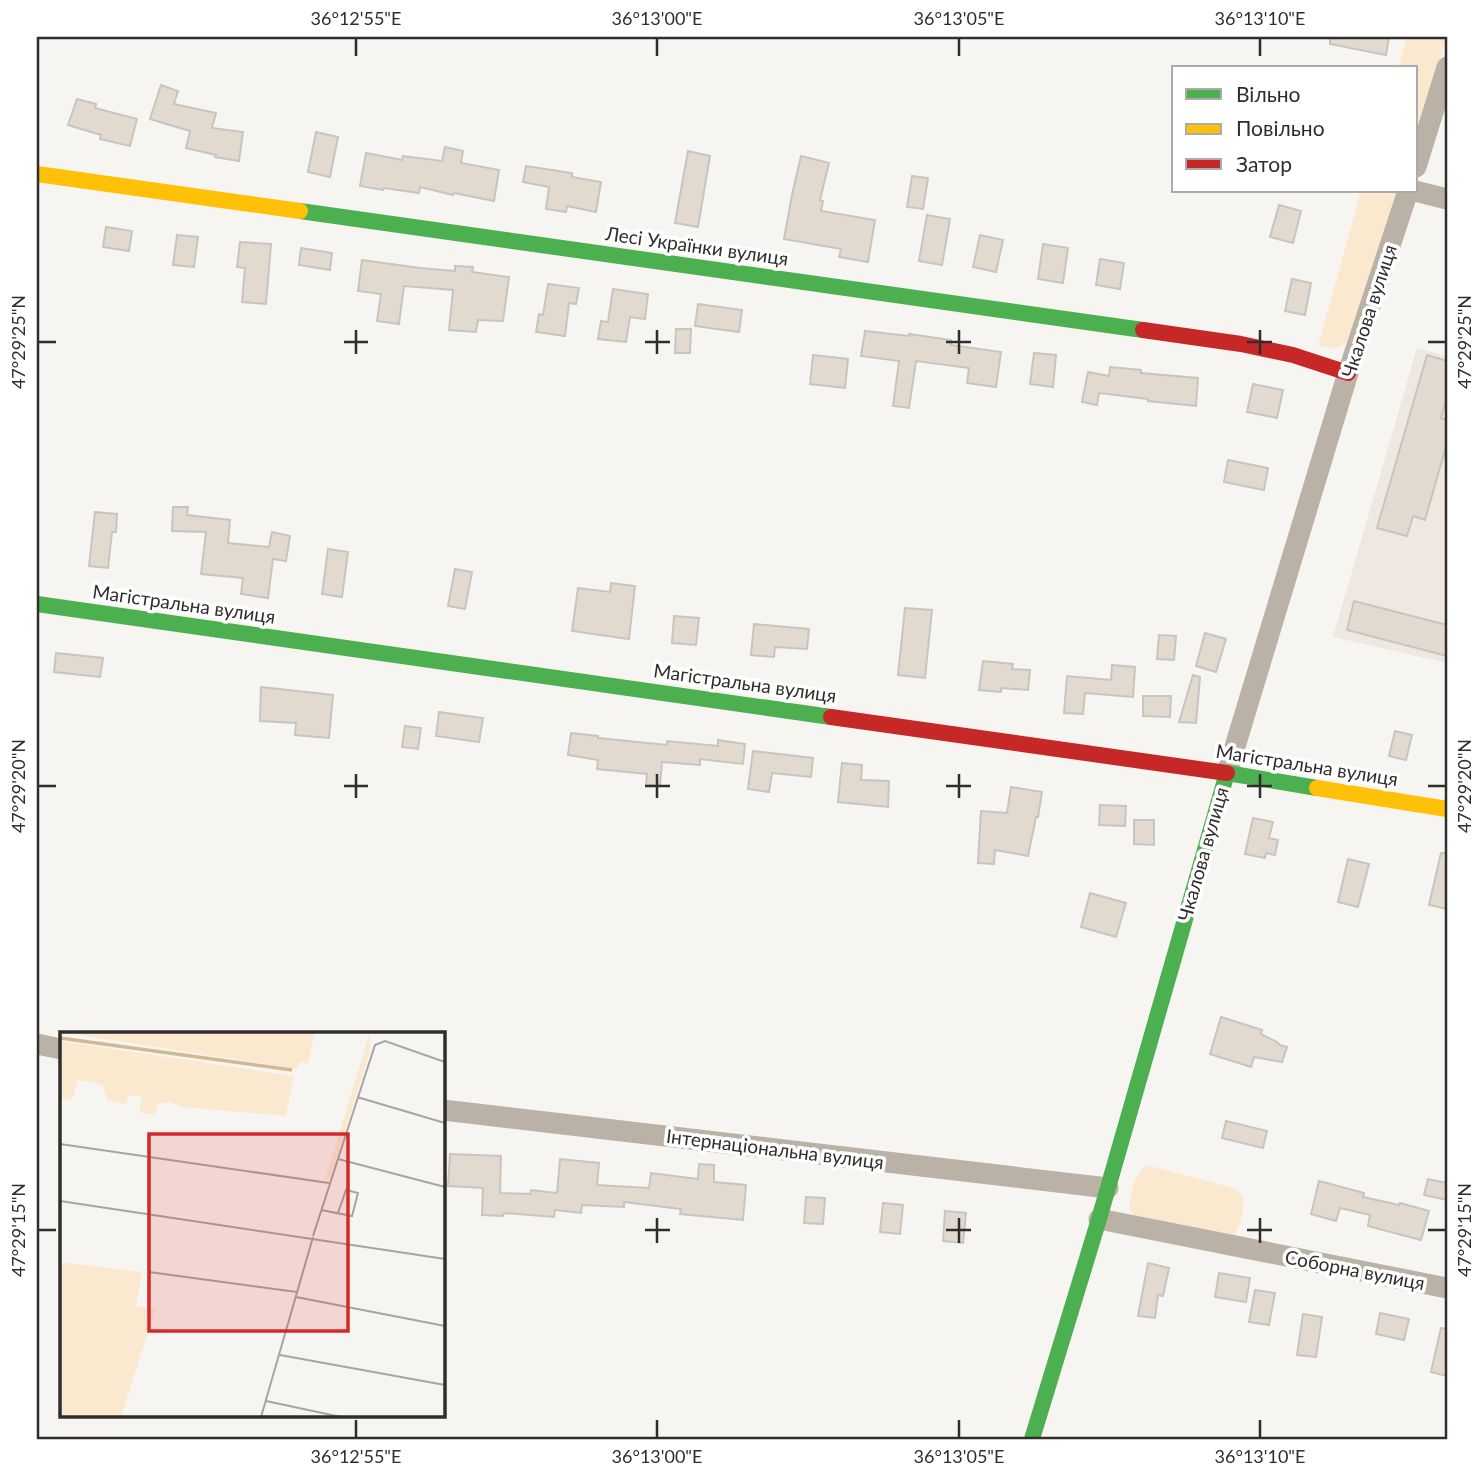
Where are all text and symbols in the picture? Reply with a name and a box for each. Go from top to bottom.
text: 36°12'55"E [311,7,401,29]
text: 36°13'00"E [612,7,702,29]
text: 36°13'05"E [914,7,1004,29]
text: 36°13'10"E [1215,7,1305,29]
legend [1172,66,1418,192]
text: Вільно [1236,81,1301,106]
text: Повільно [1236,115,1325,140]
text: Затор [1236,151,1292,176]
street label: Лесі Українки вулиця [603,221,790,270]
street label: Чкалова вулиця [1336,242,1401,380]
text: 47°29'25"N [7,295,29,389]
text: 47°29'25"N [1453,295,1475,389]
street label: Магістральна вулиця [91,579,277,628]
street label: Магістральна вулиця [652,658,838,707]
text: 47°29'20"N [7,739,29,833]
street label: Магістральна вулиця [1214,739,1400,790]
text: 47°29'20"N [1453,739,1475,833]
street label: Чкалова вулиця [1172,784,1233,924]
inset map [60,1032,444,1416]
street label: Інтернаціональна вулиця [665,1124,885,1173]
text: 47°29'15"N [7,1183,29,1277]
text: 47°29'15"N [1453,1183,1475,1277]
street label: Соборна вулиця [1283,1245,1427,1294]
text: 36°12'55"E [311,1445,401,1467]
text: 36°13'00"E [612,1445,702,1467]
text: 36°13'05"E [914,1445,1004,1467]
text: 36°13'10"E [1215,1445,1305,1467]

